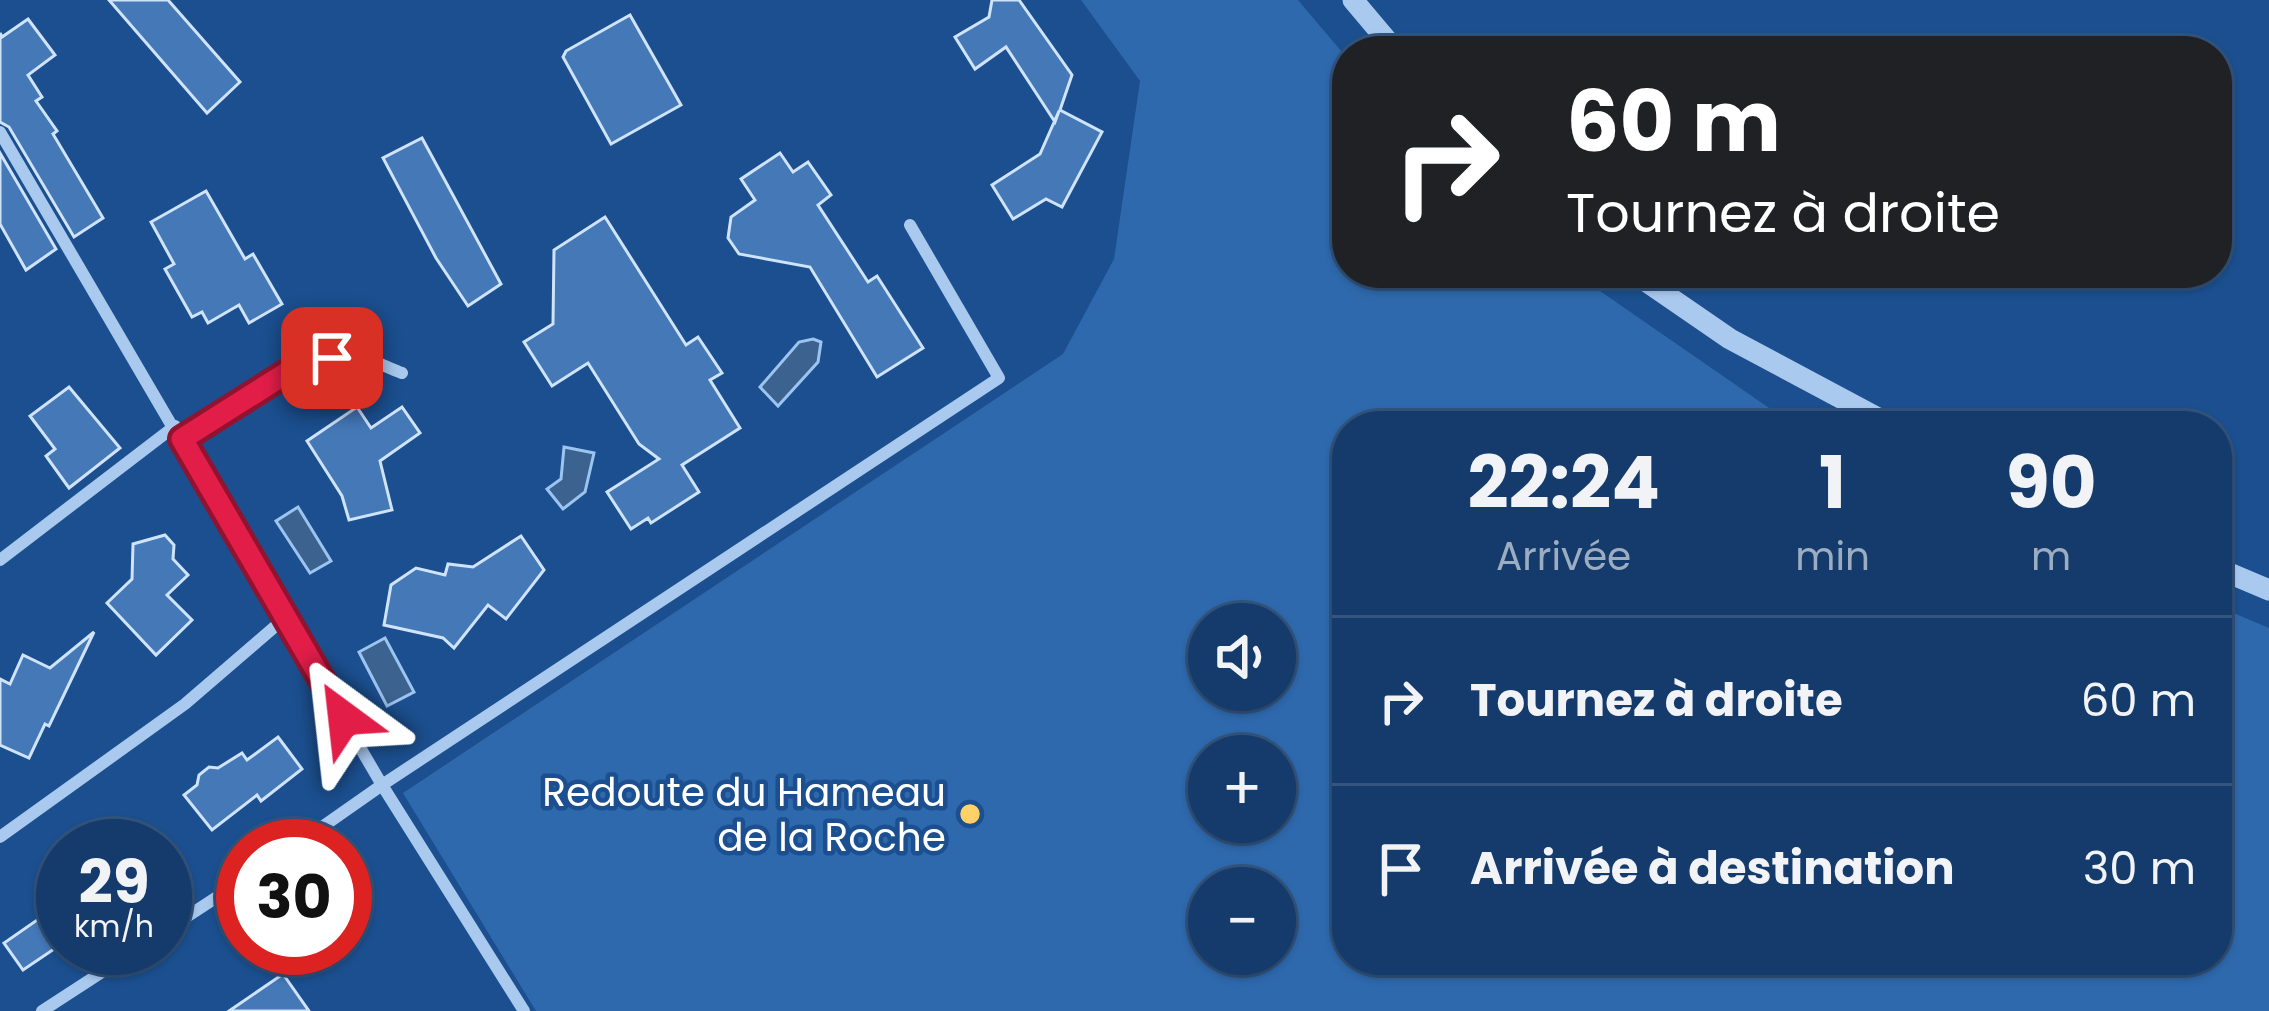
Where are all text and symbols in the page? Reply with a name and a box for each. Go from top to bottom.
text: 60 m [1566,63,1781,180]
icon: right [1368,84,1524,240]
text: Tournez à droite [1566,175,2000,251]
pin [281,307,383,409]
icon: arrive [299,325,365,391]
text: 22:24 [1467,432,1660,533]
text: 1 [1819,432,1846,533]
text: 90 [2005,432,2097,533]
text: Arrivée [1496,529,1631,584]
text: min [1795,529,1870,584]
text: m [2031,529,2071,584]
map controls [1188,603,1296,975]
button: sound [1188,603,1296,711]
position arrow [281,655,407,781]
icon: right [1368,668,1434,734]
text: Tournez à droite [1470,669,1843,732]
text: 60 m [2081,669,2196,732]
button: + [1188,735,1296,843]
place label: Redoute du Hameau de la Roche [542,765,946,865]
marker: Redoute du Hameau de la Roche [957,801,983,827]
speed limit sign: 30 [216,819,372,975]
icon: arrive [1368,836,1434,902]
text: Arrivée à destination [1470,837,1955,900]
text: 30 m [2083,837,2196,900]
text: 29 [78,840,150,924]
button: − [1188,867,1296,975]
text: km/h [74,905,154,948]

